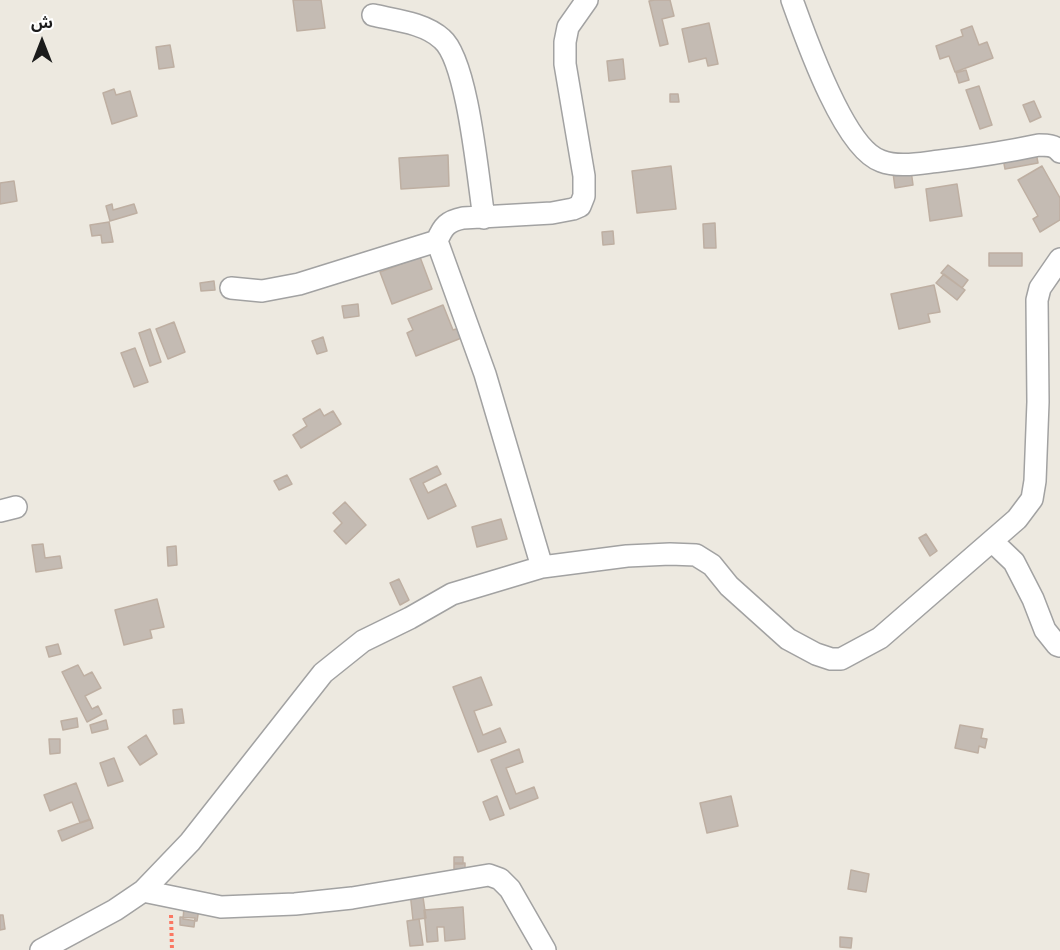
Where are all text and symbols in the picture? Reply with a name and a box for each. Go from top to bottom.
north arrow [12,12,72,72]
text: ش [31,14,53,33]

